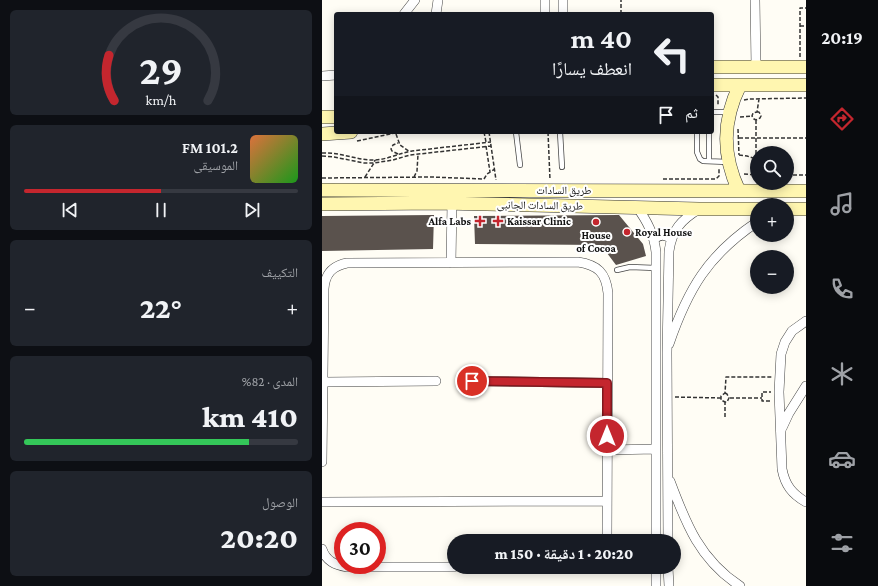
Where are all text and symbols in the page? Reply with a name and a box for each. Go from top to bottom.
text: 40 m [571,23,632,54]
icon: left [646,28,698,80]
text: 20:19 [821,28,863,48]
text: 29 [139,46,183,92]
text: انعطف يسارًا [552,59,632,79]
text: km/h [146,91,177,107]
icon: arrive [655,104,677,126]
text: ثم [685,105,698,121]
icon: directions [828,105,856,133]
text: 101.2 FM [182,140,238,156]
map controls [750,146,794,294]
button: search [750,146,794,190]
text: الموسيقى [194,158,238,173]
street label: طريق السادات [536,184,592,197]
icon: music [828,190,856,218]
street label: طريق السادات الجانبى [497,198,583,213]
button: + [750,198,794,242]
icon: previous [59,199,81,221]
icon: pause [150,199,172,221]
icon: next [241,199,263,221]
place label: Alfa Labs [428,215,472,227]
marker: Alfa Labs [474,215,486,227]
marker: Kaissar Clinic [492,215,504,227]
place label: Kaissar Clinic [507,215,571,227]
marker: House of Cocoa [591,217,601,227]
place label: Royal House [635,226,692,238]
marker: Royal House [622,227,632,237]
place label: House of Cocoa [576,229,616,254]
button: − [750,250,794,294]
text: التكييف [262,265,298,280]
icon: phone [828,275,856,303]
text: 22° [140,291,182,324]
text: − [24,295,36,320]
text: + [286,295,298,320]
icon: climate [828,360,856,388]
pin [455,364,489,398]
icon: arrive [461,370,483,392]
text: المدى · 82% [242,374,298,389]
text: 410 km [202,400,298,433]
position arrow [586,415,628,457]
icon: car [828,445,856,473]
text: الوصول [262,495,298,510]
text: 20:20 [220,521,298,554]
speed limit sign: 30 [334,522,386,574]
icon: filters [828,529,856,557]
text: 20:20 · 1 دقيقة · 150 m [495,546,633,562]

